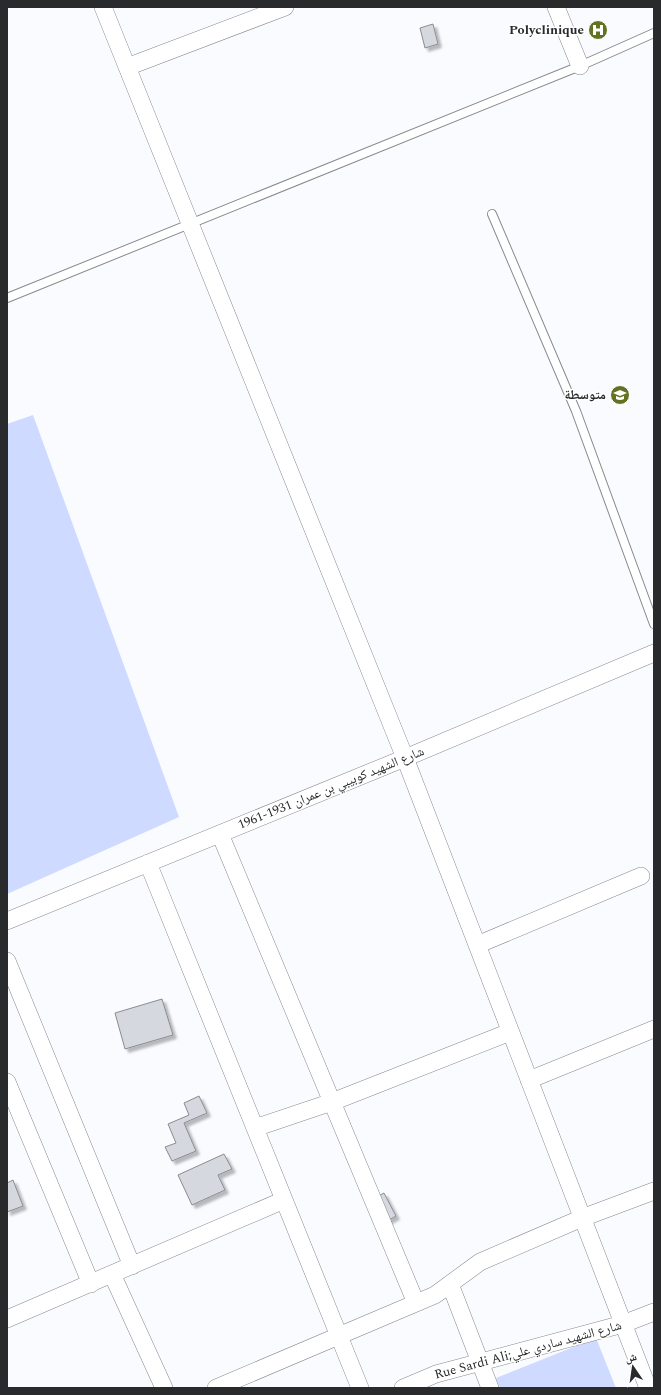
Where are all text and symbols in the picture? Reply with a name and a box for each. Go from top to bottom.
hospital icon: Polyclinique [587,19,609,41]
place label: Polyclinique [509,20,584,40]
school or university icon: متوسطة [609,384,631,406]
place label: متوسطة [564,385,606,405]
street label: شارع الشهيد كوبيبي بن عمران 1931-1961 [235,741,427,835]
street label: Rue Sardi Ali;شارع الشهيد ساردي علي [432,1315,624,1385]
north arrow [613,1347,653,1387]
text: ش [623,1348,639,1367]

